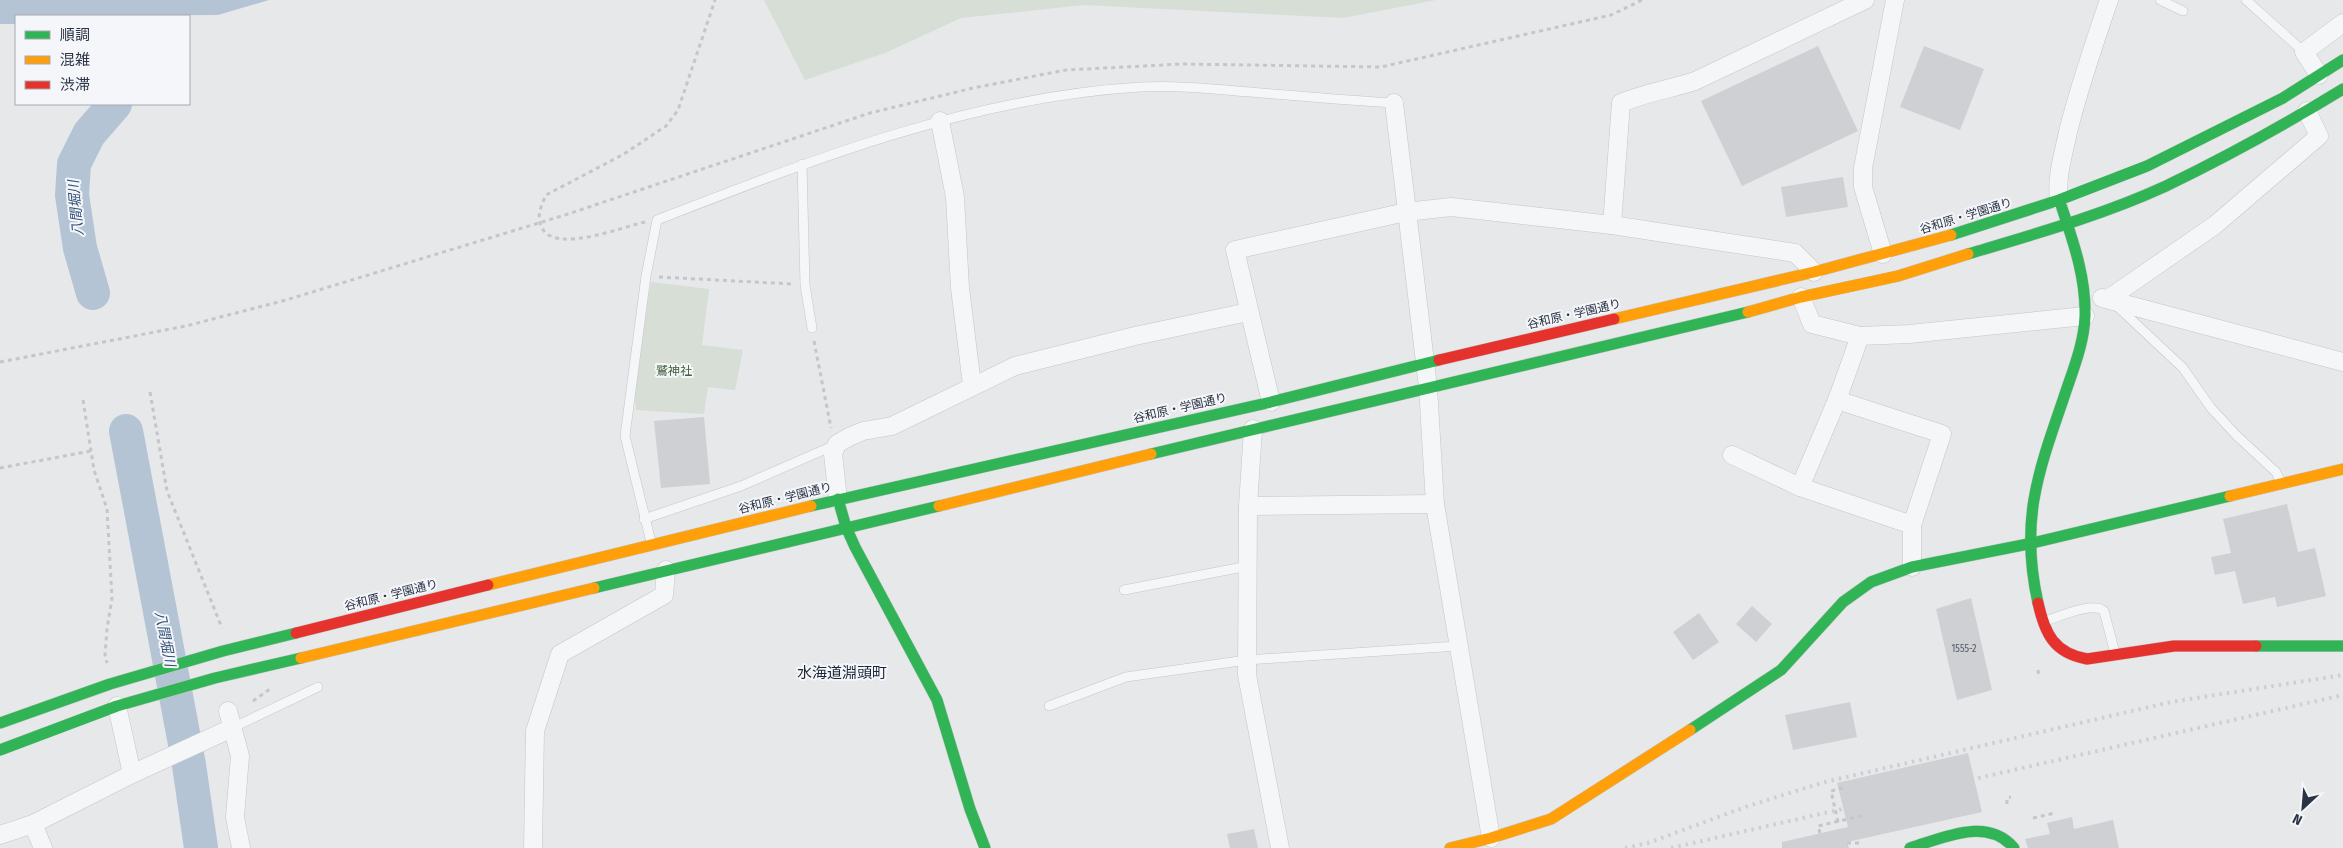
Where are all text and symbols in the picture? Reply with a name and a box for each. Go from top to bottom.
legend [15,15,190,105]
text: 順調 [60,26,90,44]
text: 混雑 [60,51,90,69]
text: 渋滞 [60,76,90,94]
water label: 八間堀川 [65,177,87,237]
street label: 谷和原・学園通り [1918,195,2014,237]
street label: 谷和原・学園通り [1526,296,1622,332]
park label: 鷲神社 [656,364,692,378]
street label: 谷和原・学園通り [1132,390,1228,426]
street label: 谷和原・学園通り [737,480,833,516]
street label: 谷和原・学園通り [343,577,439,613]
water label: 八間堀川 [151,610,179,670]
house number: 1555-2 [1951,643,1977,655]
district label: 水海道淵頭町 [797,664,887,682]
north arrow [2278,783,2328,833]
text: N [2290,810,2305,829]

